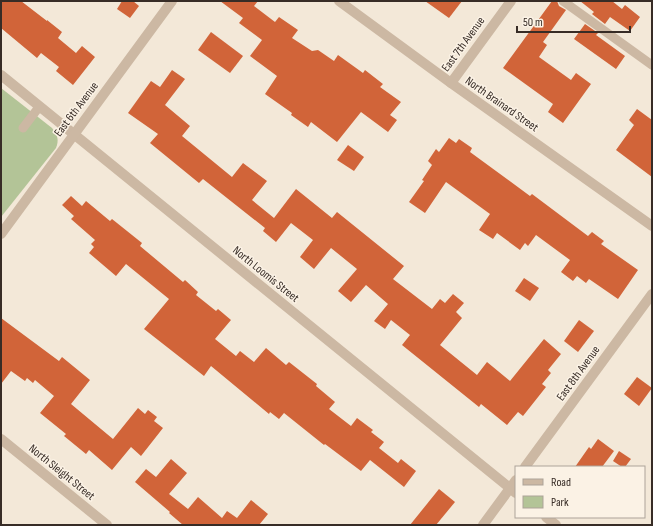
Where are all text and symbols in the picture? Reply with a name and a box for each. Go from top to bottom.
scale bar [517,8,630,34]
street label: East 7th Avenue [438,14,488,75]
text: 50 m [523,15,543,30]
street label: North Brainard Street [462,74,542,135]
street label: East 6th Avenue [51,79,102,140]
street label: North Loomis Street [229,243,302,306]
street label: East 8th Avenue [553,343,604,404]
street label: North Sleight Street [26,441,98,504]
legend [515,466,645,518]
text: Road [551,475,571,490]
text: Park [551,495,569,510]

